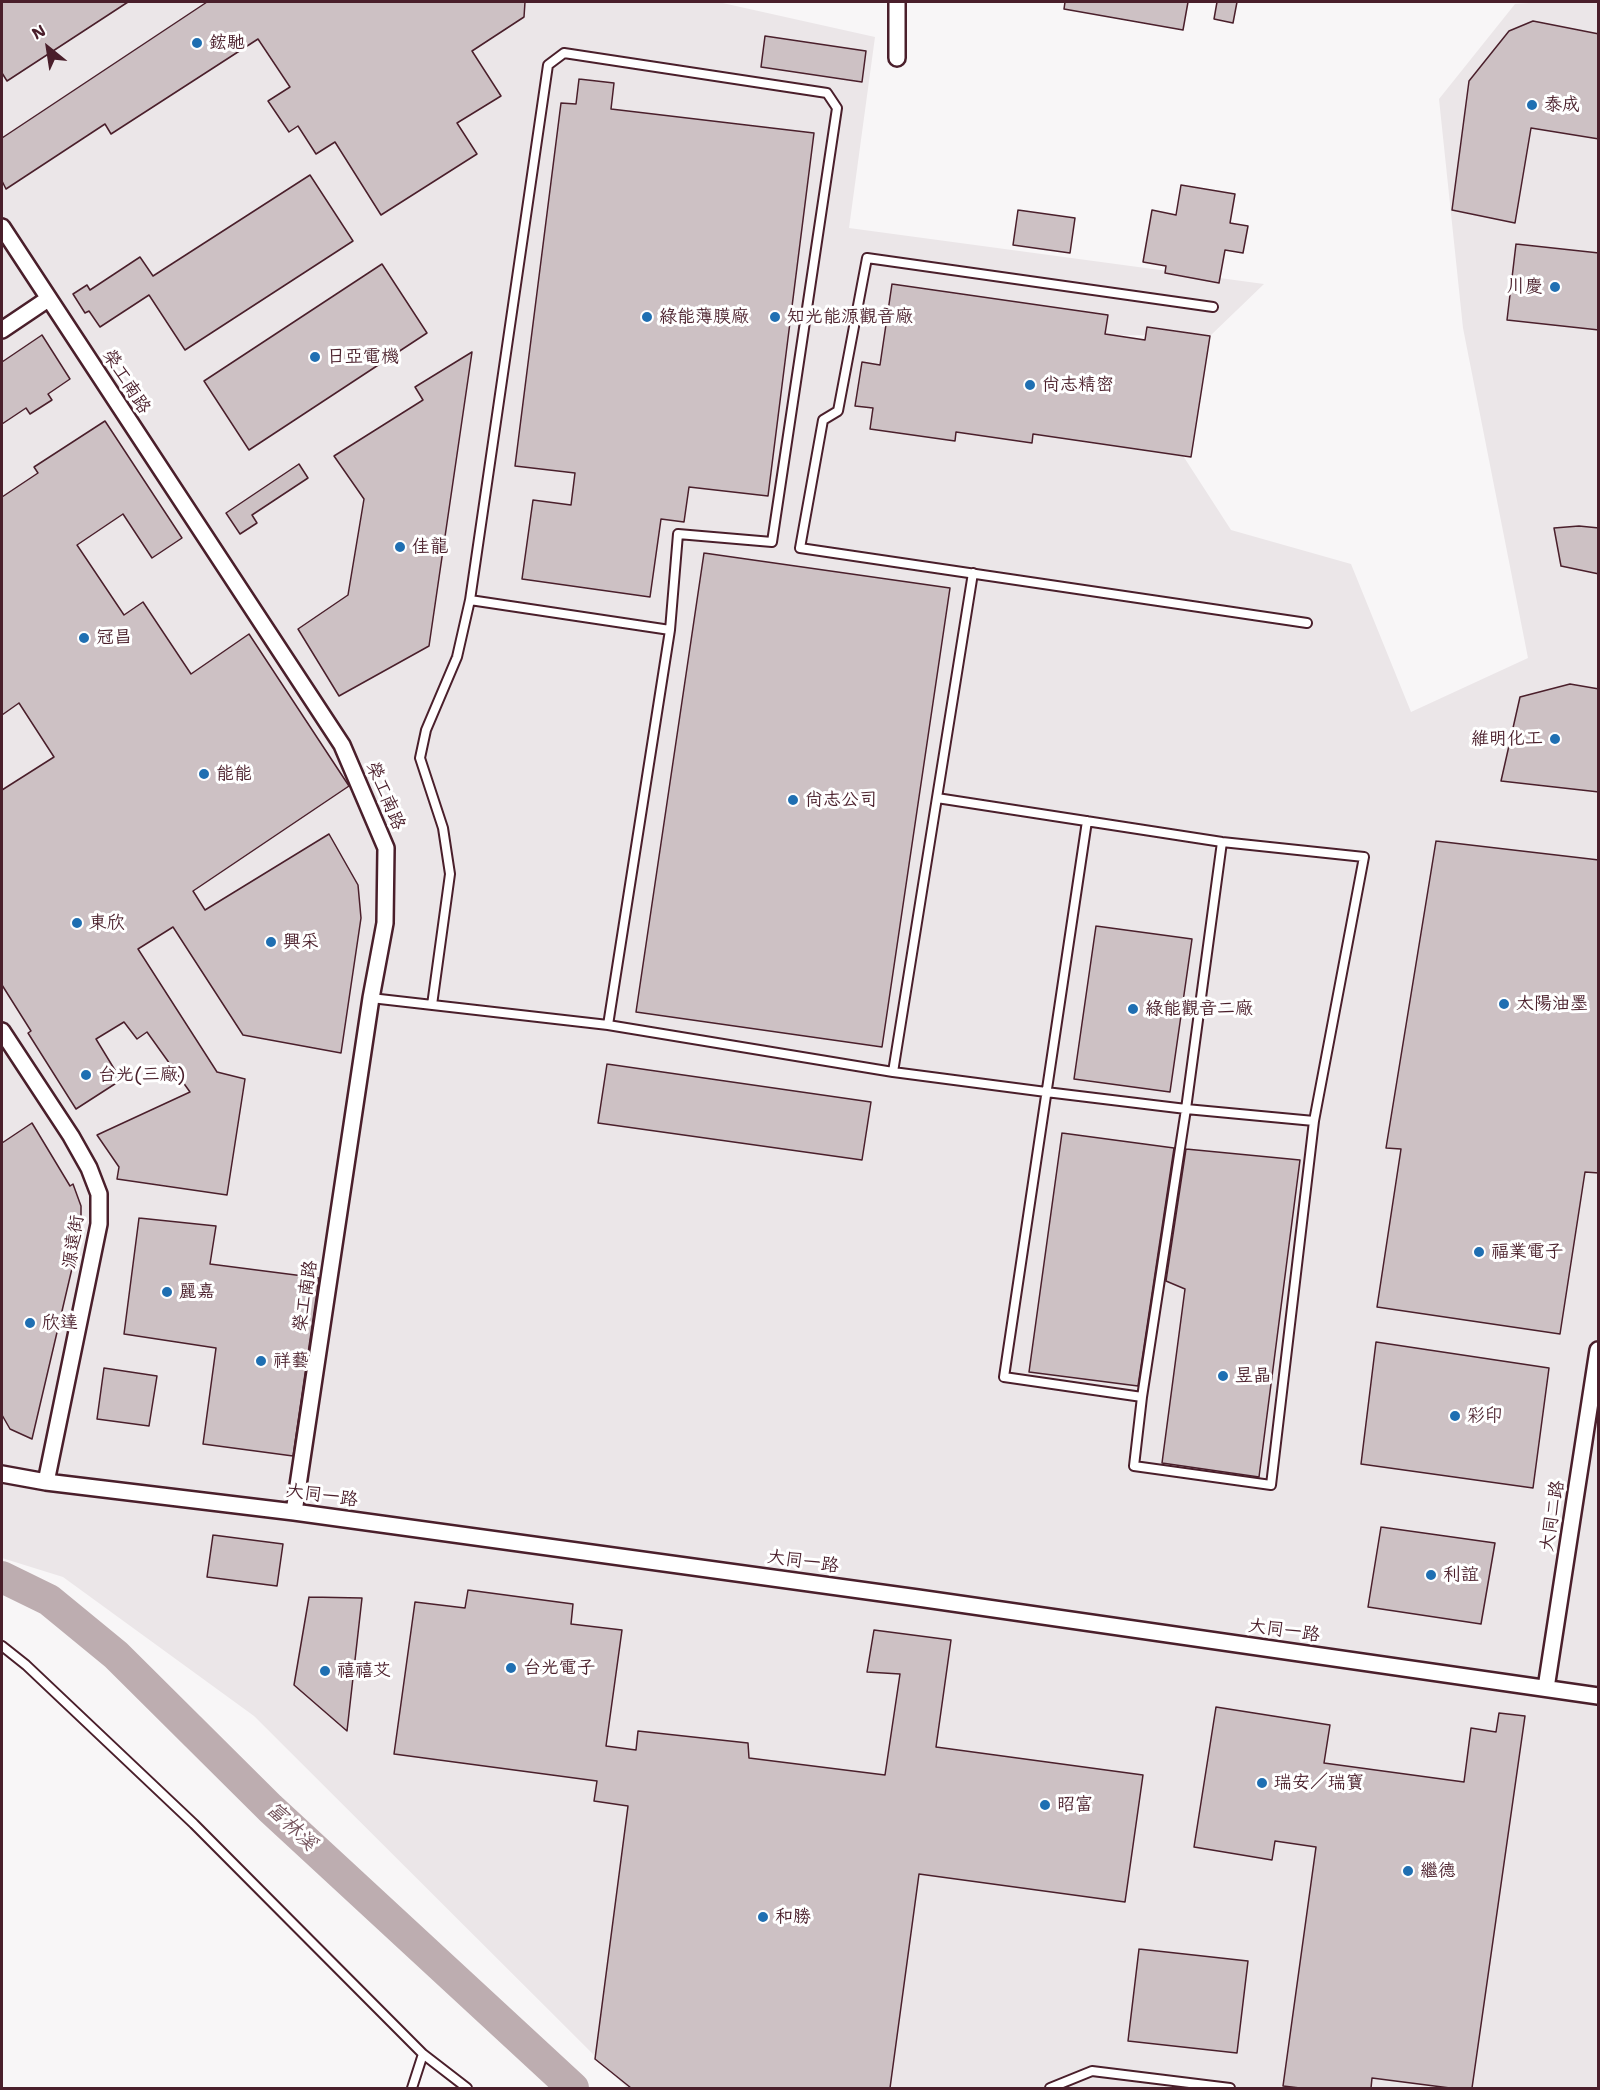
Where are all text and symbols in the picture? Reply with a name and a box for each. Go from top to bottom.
north arrow [18,18,78,78]
text: N [28,20,49,44]
place label: 鋐馳 [209,32,245,54]
marker: 鋐馳 [190,36,204,50]
place label: 泰成 [1544,94,1580,116]
marker: 泰成 [1525,98,1539,112]
place label: 川慶 [1507,276,1543,298]
marker: 川慶 [1548,280,1562,294]
place label: 綠能薄膜廠 [659,306,749,328]
place label: 知光能源觀音廠 [787,306,913,328]
marker: 綠能薄膜廠 [640,310,654,324]
marker: 知光能源觀音廠 [768,310,782,324]
street label: 榮工南路 [97,346,155,418]
place label: 日亞電機 [327,346,399,368]
marker: 日亞電機 [308,350,322,364]
place label: 尚志精密 [1042,374,1114,396]
marker: 尚志精密 [1023,378,1037,392]
place label: 佳龍 [412,536,448,558]
marker: 佳龍 [393,540,407,554]
place label: 冠昌 [96,627,132,649]
marker: 冠昌 [77,631,91,645]
place label: 維明化工 [1471,728,1543,750]
marker: 維明化工 [1548,732,1562,746]
street label: 榮工南路 [361,759,409,833]
place label: 能能 [216,763,252,785]
marker: 能能 [197,767,211,781]
place label: 尚志公司 [805,789,877,811]
marker: 尚志公司 [786,793,800,807]
place label: 東欣 [89,912,125,934]
marker: 東欣 [70,916,84,930]
place label: 興采 [283,931,319,953]
marker: 興采 [264,935,278,949]
place label: 太陽油墨 [1516,993,1588,1015]
marker: 太陽油墨 [1497,997,1511,1011]
place label: 綠能觀音二廠 [1145,998,1253,1020]
marker: 綠能觀音二廠 [1126,1002,1140,1016]
place label: 台光(三廠) [98,1064,185,1086]
marker: 台光(三廠) [79,1068,93,1082]
street label: 源遠街 [59,1214,89,1270]
place label: 福業電子 [1491,1241,1563,1263]
marker: 福業電子 [1472,1245,1486,1259]
street label: 榮工南路 [290,1259,322,1333]
place label: 麗嘉 [179,1281,215,1303]
marker: 麗嘉 [160,1285,174,1299]
place label: 欣達 [42,1312,78,1334]
marker: 欣達 [23,1316,37,1330]
place label: 祥藝 [273,1350,309,1372]
marker: 祥藝 [254,1354,268,1368]
place label: 昱晶 [1235,1365,1271,1387]
marker: 昱晶 [1216,1369,1230,1383]
place label: 彩印 [1467,1405,1503,1427]
marker: 彩印 [1448,1409,1462,1423]
street label: 大同二路 [1537,1479,1569,1553]
street label: 大同一路 [285,1480,359,1512]
street label: 大同一路 [766,1546,840,1578]
place label: 利誼 [1443,1564,1479,1586]
marker: 利誼 [1424,1568,1438,1582]
street label: 大同一路 [1247,1615,1321,1647]
place label: 台光電子 [523,1657,595,1679]
place label: 禧禧艾 [337,1660,391,1682]
marker: 台光電子 [504,1661,518,1675]
marker: 禧禧艾 [318,1664,332,1678]
place label: 瑞安／瑞寶 [1274,1772,1364,1794]
marker: 瑞安／瑞寶 [1255,1776,1269,1790]
place label: 昭富 [1057,1794,1093,1816]
water label: 富林溪 [261,1798,321,1856]
marker: 昭富 [1038,1798,1052,1812]
place label: 繼德 [1420,1860,1456,1882]
marker: 繼德 [1401,1864,1415,1878]
place label: 和勝 [775,1906,811,1928]
marker: 和勝 [756,1910,770,1924]

